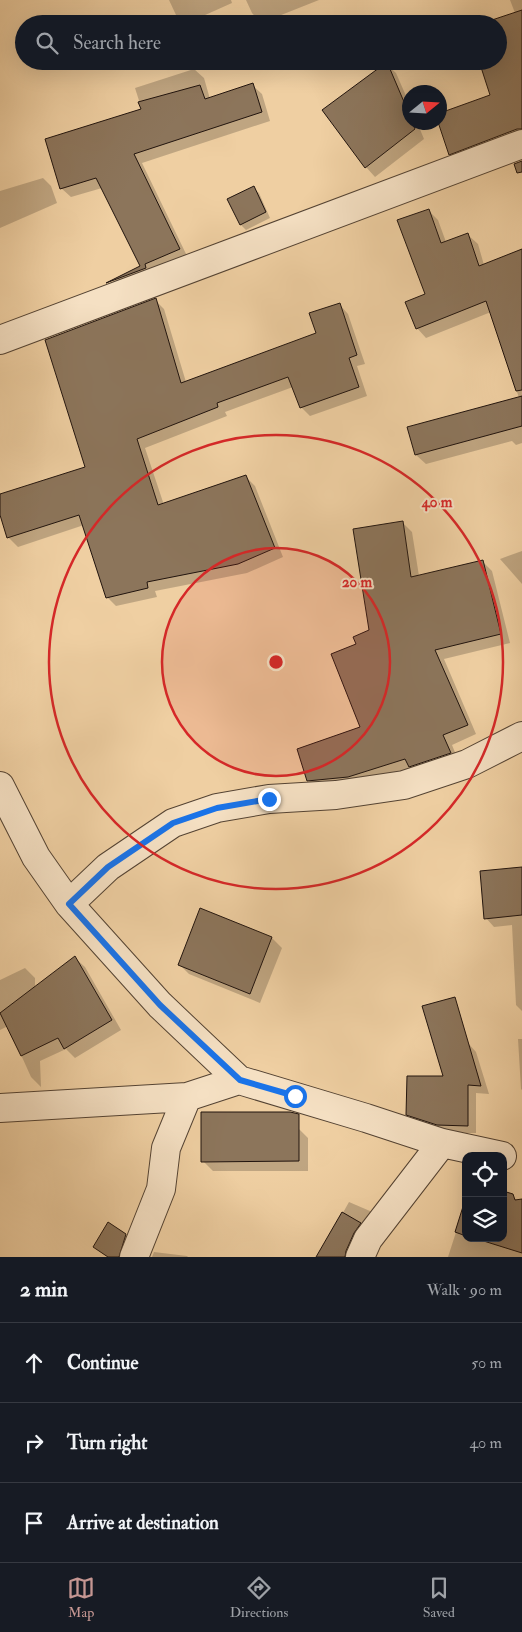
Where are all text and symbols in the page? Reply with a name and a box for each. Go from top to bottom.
search box [15,15,507,70]
icon: search [33,29,61,57]
text: Search here [73,31,161,55]
north arrow [402,85,447,130]
text: 40 m [421,493,453,512]
text: 20 m [342,573,372,592]
centre of rings [267,653,285,671]
route end [258,788,281,811]
route start [284,1085,307,1108]
map controls [462,1152,507,1242]
button: locate [462,1152,507,1197]
button: layers [462,1197,507,1242]
text: 2 min [20,1276,68,1303]
text: Walk · 90 m [427,1280,502,1300]
icon: ahead [20,1349,48,1377]
text: Continue [67,1351,138,1375]
text: 50 m [471,1353,502,1373]
icon: right [20,1429,48,1457]
text: Turn right [67,1431,147,1455]
text: 40 m [469,1433,502,1453]
icon: arrive [20,1509,48,1537]
text: Arrive at destination [67,1511,219,1535]
tab: Map [67,1574,95,1621]
tab: Directions [230,1574,288,1621]
tab: Saved [423,1574,455,1621]

